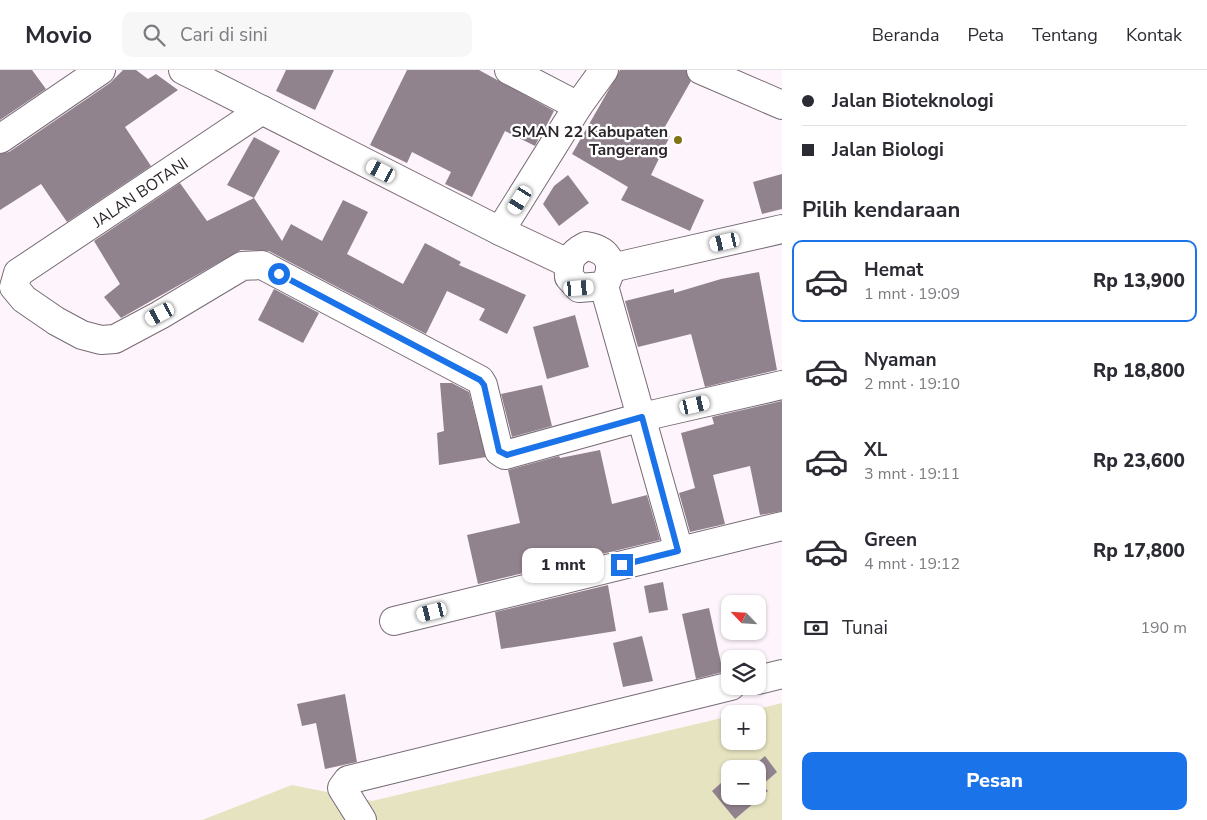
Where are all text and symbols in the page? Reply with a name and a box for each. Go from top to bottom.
search box [122,12,472,57]
text: Movio [25,19,92,51]
icon: search [140,21,168,49]
text: Cari di sini [180,22,268,48]
text: Beranda [872,23,940,47]
text: Peta [968,23,1004,47]
text: Tentang [1032,23,1098,47]
text: Kontak [1126,23,1182,47]
text: Jalan Bioteknologi [832,88,994,114]
place label: SMAN 22 Kabupaten Tangerang [512,121,668,161]
marker: SMAN 22 Kabupaten Tangerang [672,134,684,146]
text: Jalan Biologi [832,137,944,163]
street label: JALAN BOTANI [87,153,193,234]
car [364,158,397,184]
car [505,183,534,217]
text: Pilih kendaraan [802,195,960,225]
car [708,231,741,253]
text: Hemat [864,257,923,283]
icon: car [804,259,849,304]
route start [268,263,290,285]
text: Rp 13,900 [1093,268,1185,294]
car [563,279,594,297]
text: 1 mnt · 19:09 [864,283,960,305]
car [143,300,176,328]
text: Nyaman [864,347,937,373]
icon: car [804,349,849,394]
text: Rp 18,800 [1093,358,1185,384]
text: 2 mnt · 19:10 [864,373,960,395]
car [678,394,711,416]
text: XL [864,437,887,463]
icon: car [804,439,849,484]
text: Rp 23,600 [1093,448,1185,474]
text: 3 mnt · 19:11 [864,463,960,485]
text: Green [864,527,917,553]
icon: car [804,529,849,574]
text: Rp 17,800 [1093,538,1185,564]
callout: 1 mnt [522,548,604,582]
text: 4 mnt · 19:12 [864,553,960,575]
text: 1 mnt [541,554,585,576]
route end [611,554,633,576]
north arrow [721,595,766,640]
map controls [721,595,766,805]
car [415,601,448,623]
icon: cash [802,614,830,642]
text: Tunai [842,615,888,641]
text: 190 m [1140,617,1187,639]
button: layers [721,650,766,695]
button: + [721,705,766,750]
button: Pesan [802,752,1187,810]
button: − [721,760,766,805]

